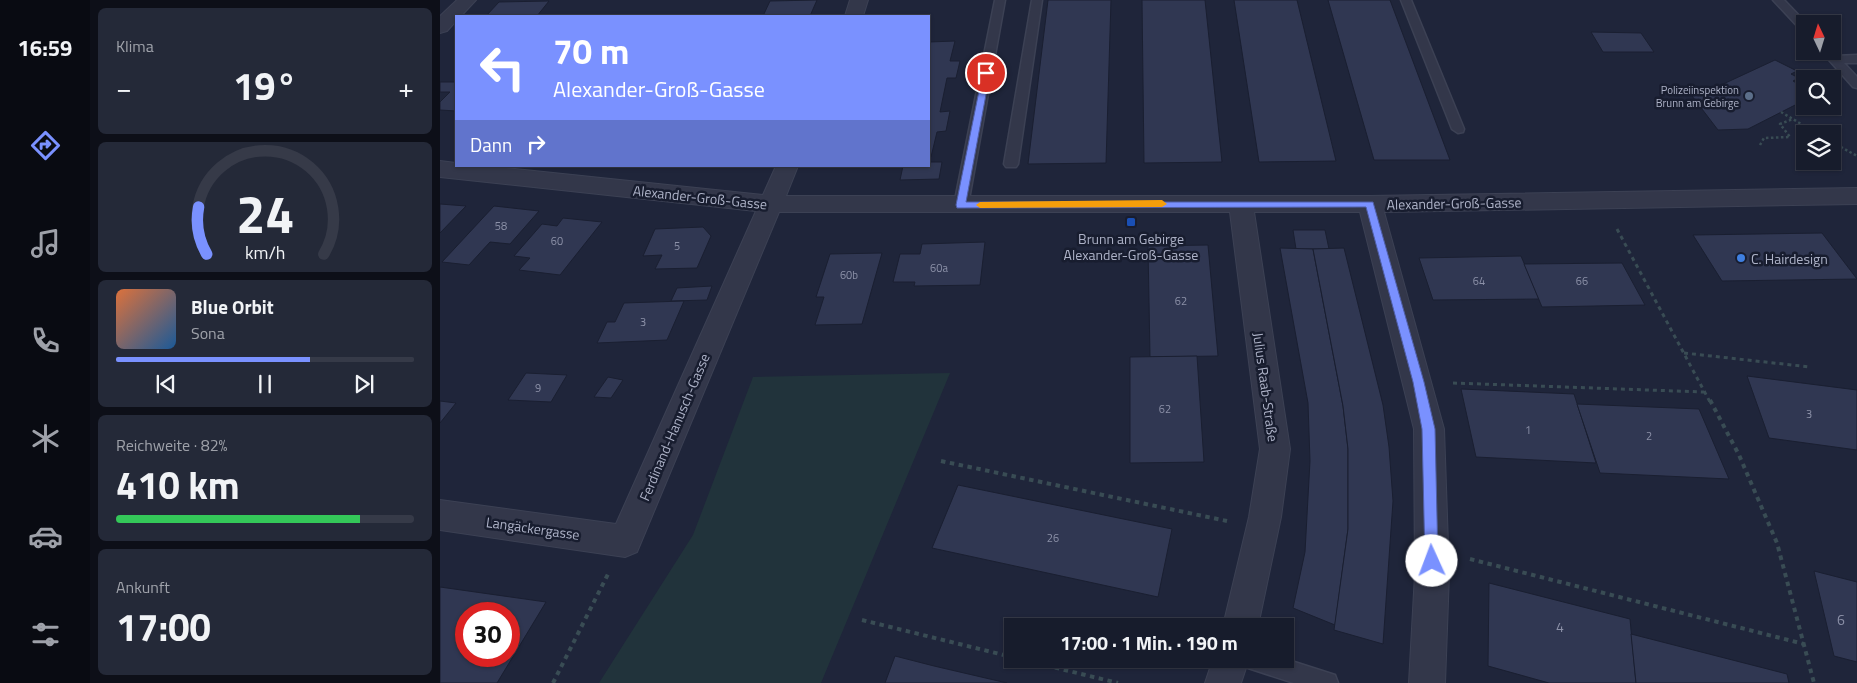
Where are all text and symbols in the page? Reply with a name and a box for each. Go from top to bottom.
north arrow [1796,15,1841,60]
map controls [1796,15,1841,170]
text: 70 m [553,24,629,78]
text: 16:59 [18,31,72,65]
text: Klima [116,34,154,58]
icon: left [470,35,535,100]
pin [965,52,1007,94]
text: 19° [233,57,297,115]
icon: arrive [972,59,1000,87]
text: − [116,66,132,109]
text: + [398,66,414,109]
button: search [1796,70,1841,115]
text: Alexander-Groß-Gasse [553,72,765,106]
place label: Polizeiinspektion Brunn am Gebirge [1656,82,1739,111]
marker: Polizeiinspektion Brunn am Gebirge [1743,90,1755,102]
button: layers [1796,125,1841,170]
icon: directions [28,128,63,163]
text: Dann [470,130,512,159]
icon: right [522,130,550,158]
text: 24 [236,174,294,253]
street label: Alexander-Groß-Gasse [632,180,768,214]
street label: Alexander-Groß-Gasse [1386,191,1522,215]
marker: Brunn am Gebirge Alexander-Groß-Gasse [1125,216,1137,228]
house number: 58 [495,218,507,234]
icon: music [28,226,63,261]
place label: Brunn am Gebirge Alexander-Groß-Gasse [1064,228,1198,265]
house number: 60 [551,233,563,249]
house number: 5 [674,238,680,254]
text: km/h [245,239,285,266]
place label: C. Hairdesign [1751,248,1828,269]
marker: C. Hairdesign [1735,252,1747,264]
house number: 60a [930,260,948,276]
house number: 60b [840,267,858,283]
house number: 64 [1473,273,1485,289]
house number: 66 [1576,273,1588,289]
text: Blue Orbit [191,292,274,321]
house number: 62 [1175,293,1187,309]
house number: 3 [640,314,646,330]
text: Sona [191,321,225,345]
icon: phone [28,323,63,358]
street label: Julius Raab-Straße [1248,331,1284,443]
street label: Ferdinand-Hanusch-Gasse [633,350,715,504]
icon: previous [152,370,180,398]
icon: pause [251,370,279,398]
icon: next [350,370,378,398]
house number: 9 [535,380,541,396]
house number: 62 [1159,401,1171,417]
house number: 3 [1806,406,1812,422]
icon: climate [28,421,63,456]
house number: 1 [1525,422,1531,438]
house number: 2 [1646,428,1652,444]
text: Reichweite · 82% [116,433,228,457]
text: 410 km [116,456,240,514]
street label: Langäckergasse [485,511,581,545]
icon: car [28,519,63,554]
house number: 26 [1047,530,1059,546]
position arrow [1405,534,1457,586]
text: Ankunft [116,575,170,599]
text: 17:00 [116,598,211,656]
speed limit sign: 30 [455,602,520,667]
house number: 6 [1837,609,1845,630]
house number: 4 [1556,616,1564,637]
icon: filters [28,617,63,652]
text: 17:00 · 1 Min. · 190 m [1060,628,1238,657]

